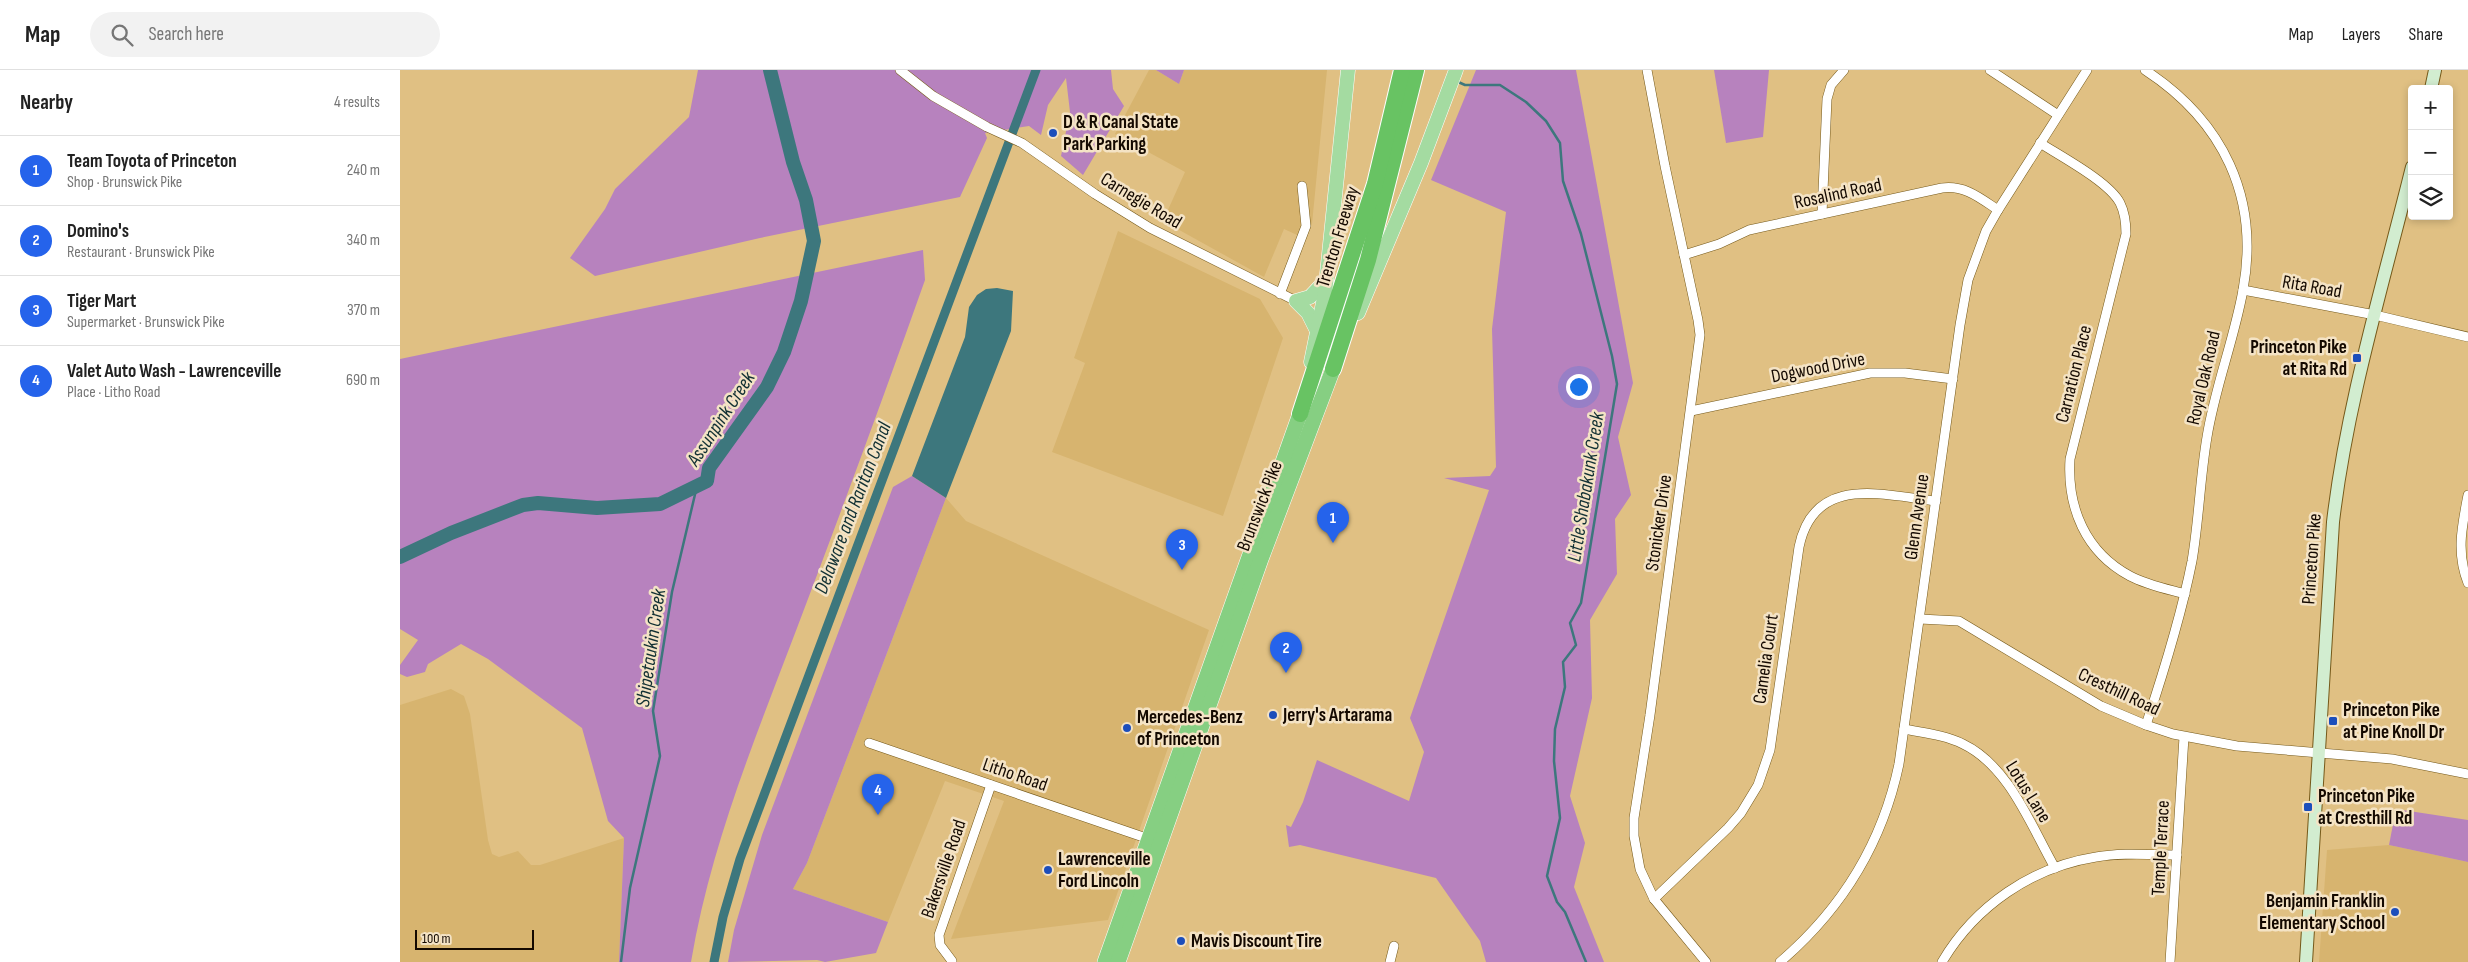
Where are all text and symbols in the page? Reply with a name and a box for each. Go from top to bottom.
search box [90,12,440,57]
text: Map [25,20,60,49]
icon: search [108,21,136,49]
text: Search here [148,23,224,46]
text: Map [2289,24,2314,45]
text: Layers [2342,24,2381,45]
text: Share [2409,24,2443,45]
map controls [2408,85,2453,220]
button: + [2408,85,2453,130]
text: Nearby [20,90,73,115]
text: 4 results [334,93,380,112]
place label: D & R Canal State Park Parking [1063,111,1178,156]
marker: D & R Canal State Park Parking [1047,127,1059,139]
button: − [2408,130,2453,175]
text: Team Toyota of Princeton [67,150,237,173]
text: 1 [33,161,39,180]
text: 240 m [347,161,380,180]
street label: Carnegie Road [1096,168,1186,234]
text: Shop · Brunswick Pike [67,173,182,192]
street label: Rosalind Road [1792,174,1884,214]
button: layers [2408,175,2453,220]
street label: Trenton Freeway [1312,183,1364,290]
text: Domino's [67,220,129,243]
text: 2 [32,231,40,250]
text: 340 m [347,231,380,250]
text: Restaurant · Brunswick Pike [67,243,215,262]
street label: Rita Road [2280,270,2344,304]
text: Tiger Mart [67,290,136,313]
text: 3 [32,301,40,320]
text: 370 m [347,301,380,320]
text: Supermarket · Brunswick Pike [67,313,225,332]
street label: Carnation Place [2051,323,2097,425]
street label: Royal Oak Road [2182,329,2226,427]
place label: Princeton Pike at Rita Rd [2250,336,2347,381]
street label: Dogwood Drive [1769,348,1867,388]
marker: Princeton Pike at Rita Rd [2351,352,2363,364]
text: Valet Auto Wash - Lawrenceville [67,360,281,383]
water label: Assunpink Creek [681,367,761,471]
text: 4 [32,371,40,390]
text: 690 m [346,371,380,390]
your location [1566,374,1592,400]
text: Place · Litho Road [67,383,160,402]
water label: Little Shabakunk Creek [1562,410,1610,563]
water label: Delaware and Raritan Canal [809,418,897,597]
street label: Brunswick Pike [1232,458,1288,554]
street label: Stonicker Drive [1641,473,1677,573]
street label: Glenn Avenue [1900,473,1934,561]
pin: 1 [1317,502,1349,543]
street label: Princeton Pike [2297,513,2327,605]
pin: 3 [1166,529,1198,570]
water label: Shipetaukin Creek [631,587,671,709]
street label: Camelia Court [1748,613,1784,705]
pin: 2 [1270,632,1302,673]
street label: Cresthill Road [2074,663,2164,721]
place label: Princeton Pike at Pine Knoll Dr [2343,699,2444,744]
place label: Jerry's Artarama [1282,704,1392,727]
place label: Mercedes-Benz of Princeton [1137,706,1243,751]
marker: Jerry's Artarama [1267,709,1279,721]
marker: Princeton Pike at Pine Knoll Dr [2327,715,2339,727]
marker: Mercedes-Benz of Princeton [1121,722,1133,734]
street label: Litho Road [980,753,1050,797]
street label: Lotus Lane [2000,757,2056,827]
pin: 4 [862,774,894,815]
place label: Princeton Pike at Cresthill Rd [2318,785,2415,830]
street label: Temple Terrace [2147,800,2175,896]
marker: Princeton Pike at Cresthill Rd [2302,801,2314,813]
street label: Bakersville Road [916,817,972,921]
place label: Lawrenceville Ford Lincoln [1058,848,1151,893]
marker: Lawrenceville Ford Lincoln [1042,864,1054,876]
place label: Benjamin Franklin Elementary School [2259,890,2385,935]
marker: Benjamin Franklin Elementary School [2389,906,2401,918]
scale bar [415,927,534,950]
text: 100 m [422,930,451,947]
place label: Mavis Discount Tire [1191,930,1322,953]
marker: Mavis Discount Tire [1175,935,1187,947]

